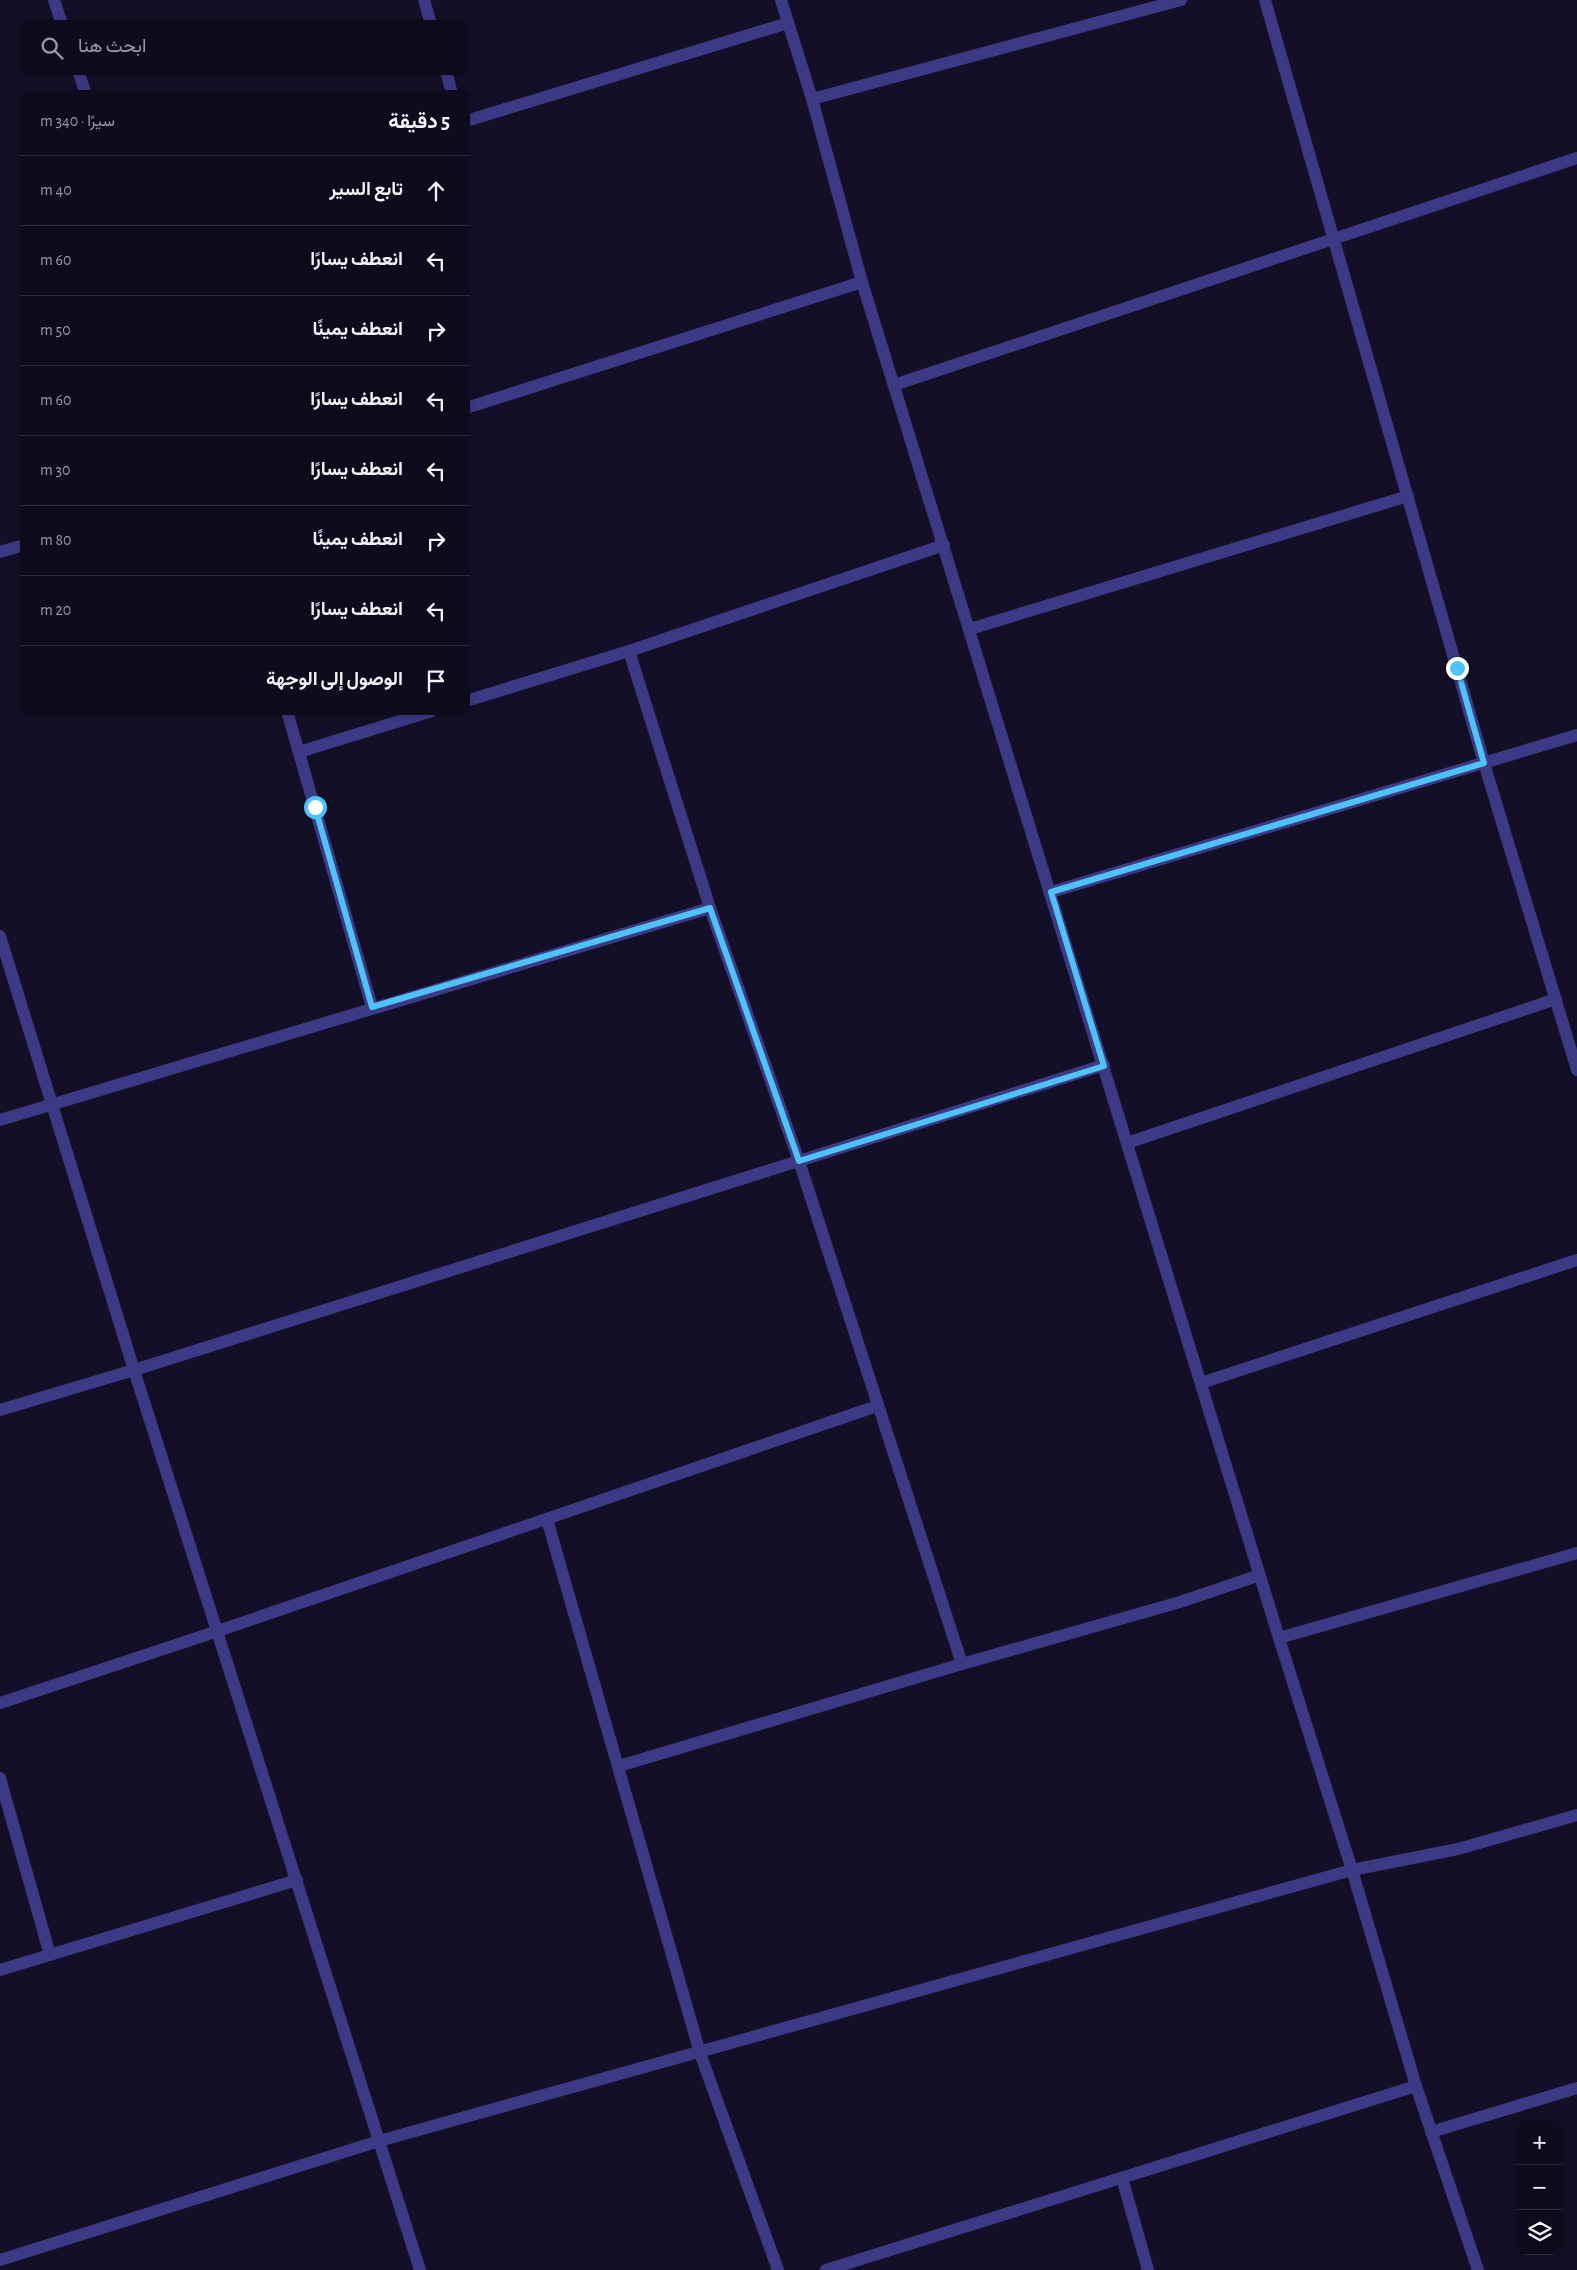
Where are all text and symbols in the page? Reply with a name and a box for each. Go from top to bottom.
search box [20,20,470,75]
icon: search [38,34,66,62]
text: ابحث هنا [78,37,146,56]
text: 5 دقيقة [388,111,450,132]
text: سيرًا · 340 m [40,113,115,129]
icon: ahead [422,177,450,205]
text: تابع السير [329,180,403,199]
text: 40 m [40,182,72,198]
icon: left [422,247,450,275]
text: انعطف يسارًا [310,250,403,269]
text: 60 m [40,252,71,268]
icon: right [422,317,450,345]
text: انعطف يمينًا [313,320,403,339]
text: 50 m [40,322,71,338]
icon: left [422,387,450,415]
text: انعطف يسارًا [310,390,403,409]
text: 60 m [40,392,71,408]
icon: left [422,457,450,485]
text: انعطف يسارًا [310,460,403,479]
text: 30 m [40,462,71,478]
icon: right [422,527,450,555]
text: انعطف يمينًا [313,530,403,549]
text: 80 m [40,532,72,548]
icon: left [422,597,450,625]
text: انعطف يسارًا [310,600,403,619]
text: 20 m [40,602,71,618]
route end [1446,657,1469,680]
icon: arrive [422,667,450,695]
text: الوصول إلى الوجهة [266,670,403,689]
route start [304,796,327,819]
map controls [1517,2120,1562,2255]
button: + [1517,2120,1562,2165]
button: − [1517,2165,1562,2210]
button: layers [1517,2210,1562,2255]

